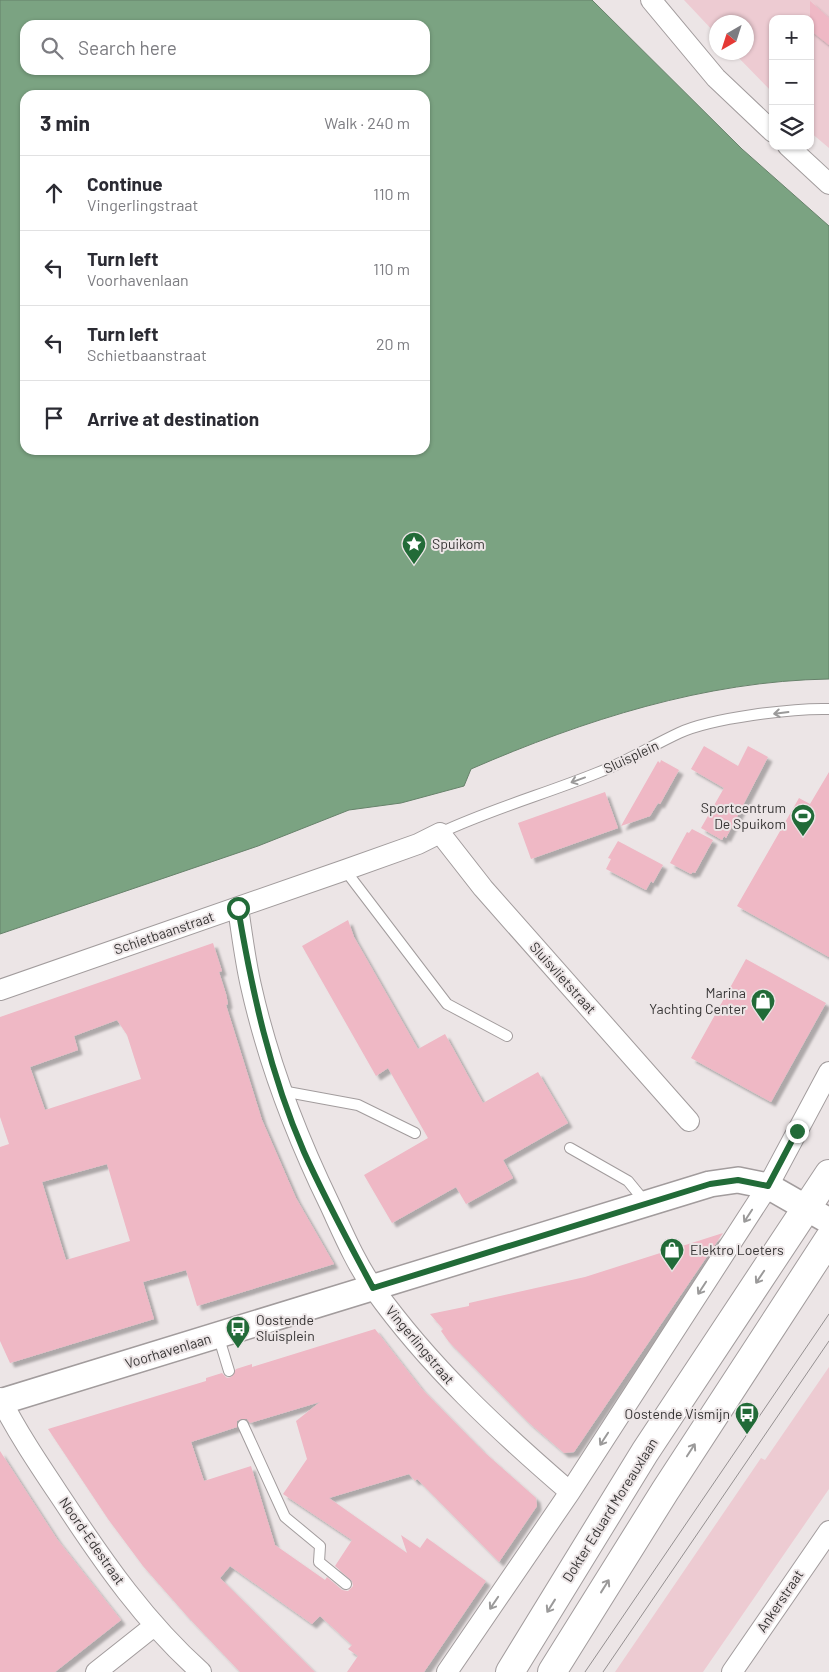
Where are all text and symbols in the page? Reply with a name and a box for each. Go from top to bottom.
north arrow [709,15,754,60]
map controls [769,15,814,150]
button: + [769,15,814,60]
search box [20,20,430,75]
icon: search [38,34,66,62]
text: Search here [78,36,177,59]
button: − [769,60,814,105]
button: layers [769,105,814,150]
text: 3 min [40,110,90,135]
text: Walk · 240 m [324,113,410,132]
text: Continue [87,172,163,195]
icon: ahead [40,179,68,207]
text: 110 m [373,184,410,203]
text: Vingerlingstraat [87,195,198,214]
text: Turn left [87,247,158,270]
icon: left [40,254,68,282]
text: 110 m [373,259,410,278]
text: Voorhavenlaan [87,270,189,289]
text: Turn left [87,322,158,345]
icon: left [40,329,68,357]
text: 20 m [376,334,410,353]
text: Schietbaanstraat [87,345,207,364]
icon: arrive [40,404,68,432]
text: Arrive at destination [87,407,259,430]
place icon: Spuikom [401,531,427,565]
place label: Spuikom [432,535,485,552]
one-way arrow [773,708,789,718]
street label: Sluisplein [601,736,661,777]
one-way arrow [571,776,587,785]
place label: Sportcentrum De Spuikom [701,799,786,832]
sports icon: Sportcentrum De Spuikom [790,803,816,837]
route start [227,897,250,920]
street label: Schietbaanstraat [112,907,216,958]
street label: Sluisvlietstraat [527,938,600,1017]
place label: Marina Yachting Center [649,984,746,1017]
shop icon: Marina Yachting Center [750,988,776,1022]
route end [786,1120,809,1143]
one-way arrow [743,1209,753,1223]
shop icon: Elektro Loeters [659,1237,685,1271]
place label: Elektro Loeters [690,1241,784,1258]
one-way arrow [755,1270,765,1284]
one-way arrow [697,1280,707,1294]
street label: Vingerlingstraat [383,1302,458,1387]
place label: Oostende Sluisplein [256,1311,315,1344]
bus stop icon: Oostende Sluisplein [225,1315,251,1349]
street label: Voorhavenlaan [123,1329,213,1372]
bus stop icon: Oostende Vismijn [734,1401,760,1435]
place label: Oostende Vismijn [625,1405,730,1422]
one-way arrow [599,1432,609,1446]
street label: Dokter Eduard Moreauxlaan [558,1435,661,1585]
one-way arrow [687,1444,697,1458]
street label: Noord-Edestraat [56,1494,129,1588]
street label: Ankerstraat [753,1566,807,1635]
one-way arrow [601,1580,611,1594]
one-way arrow [489,1596,499,1610]
one-way arrow [545,1599,556,1613]

